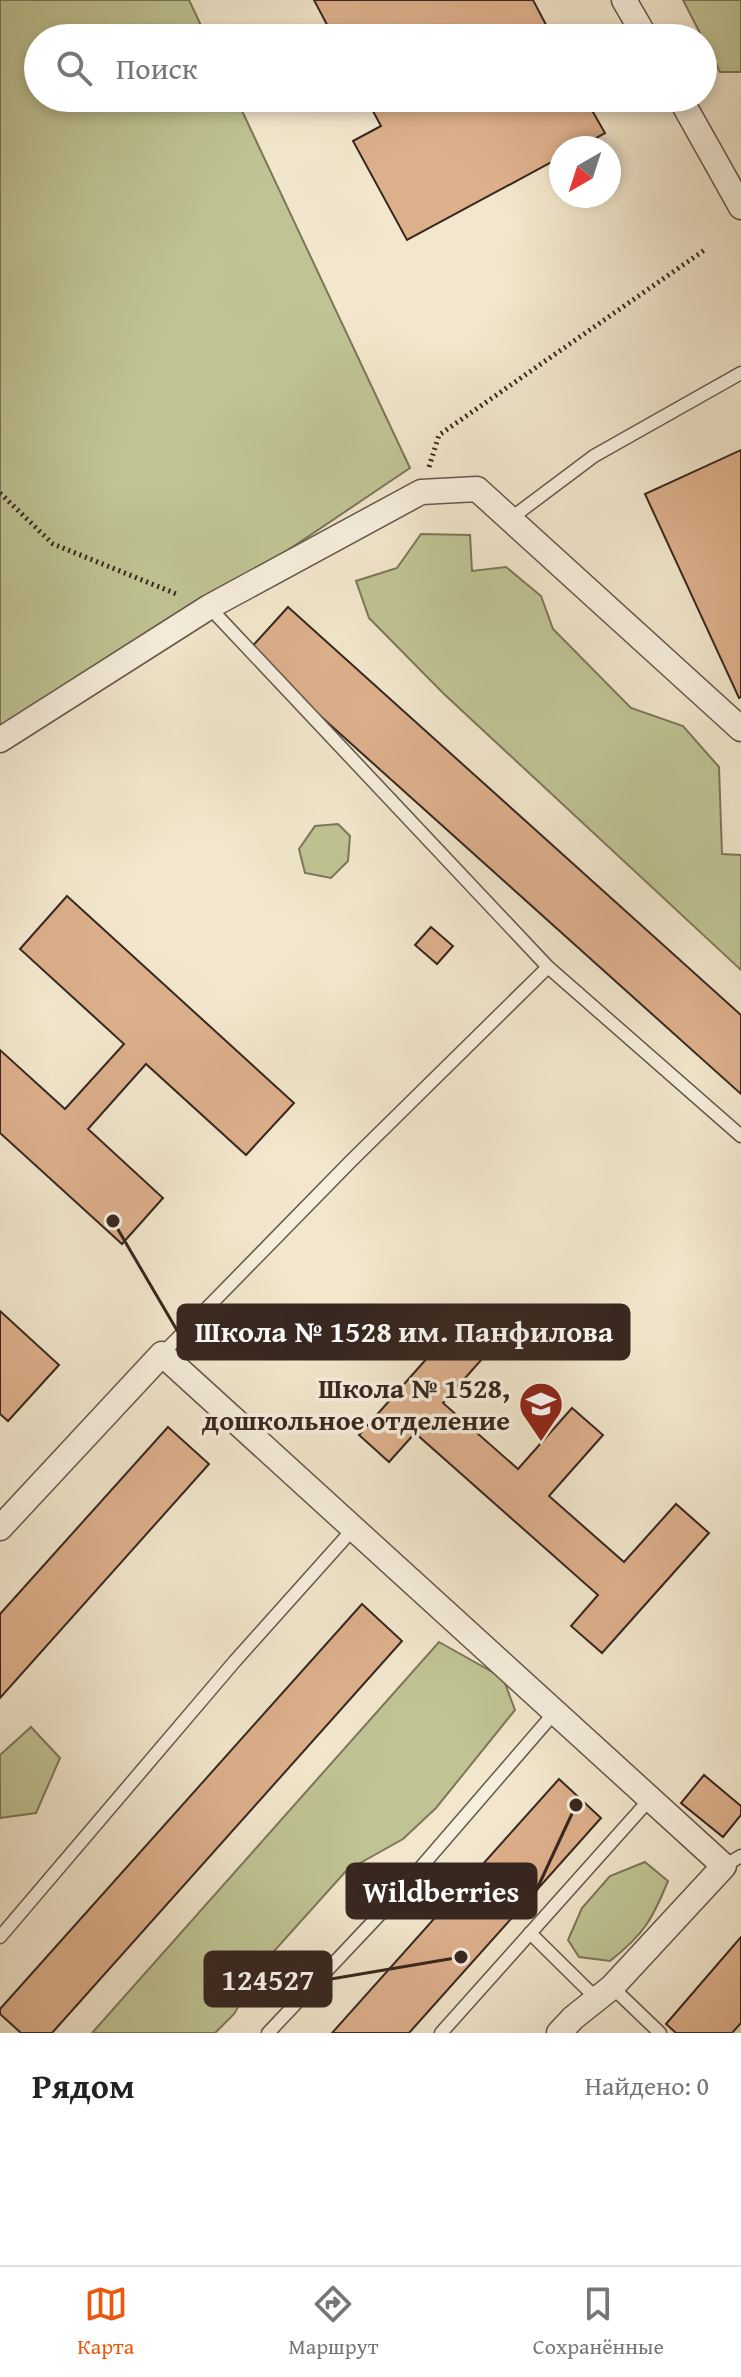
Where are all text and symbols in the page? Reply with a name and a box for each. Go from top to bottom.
search box [24,24,717,112]
icon: search [52,46,96,90]
text: Поиск [116,46,198,90]
north arrow [549,136,621,208]
callout: Школа № 1528 им. Панфилова [178,1305,629,1359]
text: Школа № 1528 им. Панфилова [195,1309,614,1353]
place label: Школа № 1528, дошкольное отделение [202,1367,510,1440]
school or university icon: Школа № 1528, дошкольное отделение [517,1380,565,1443]
callout: Wildberries [347,1864,536,1918]
text: Wildberries [363,1869,519,1913]
callout: 124527 [205,1952,331,2006]
text: 124527 [221,1957,315,2001]
text: Рядом [32,2061,135,2110]
text: Найдено: 0 [585,2066,709,2105]
tab: Карта [77,2282,134,2362]
tab: Маршрут [288,2282,378,2362]
tab: Сохранённые [533,2282,664,2362]

